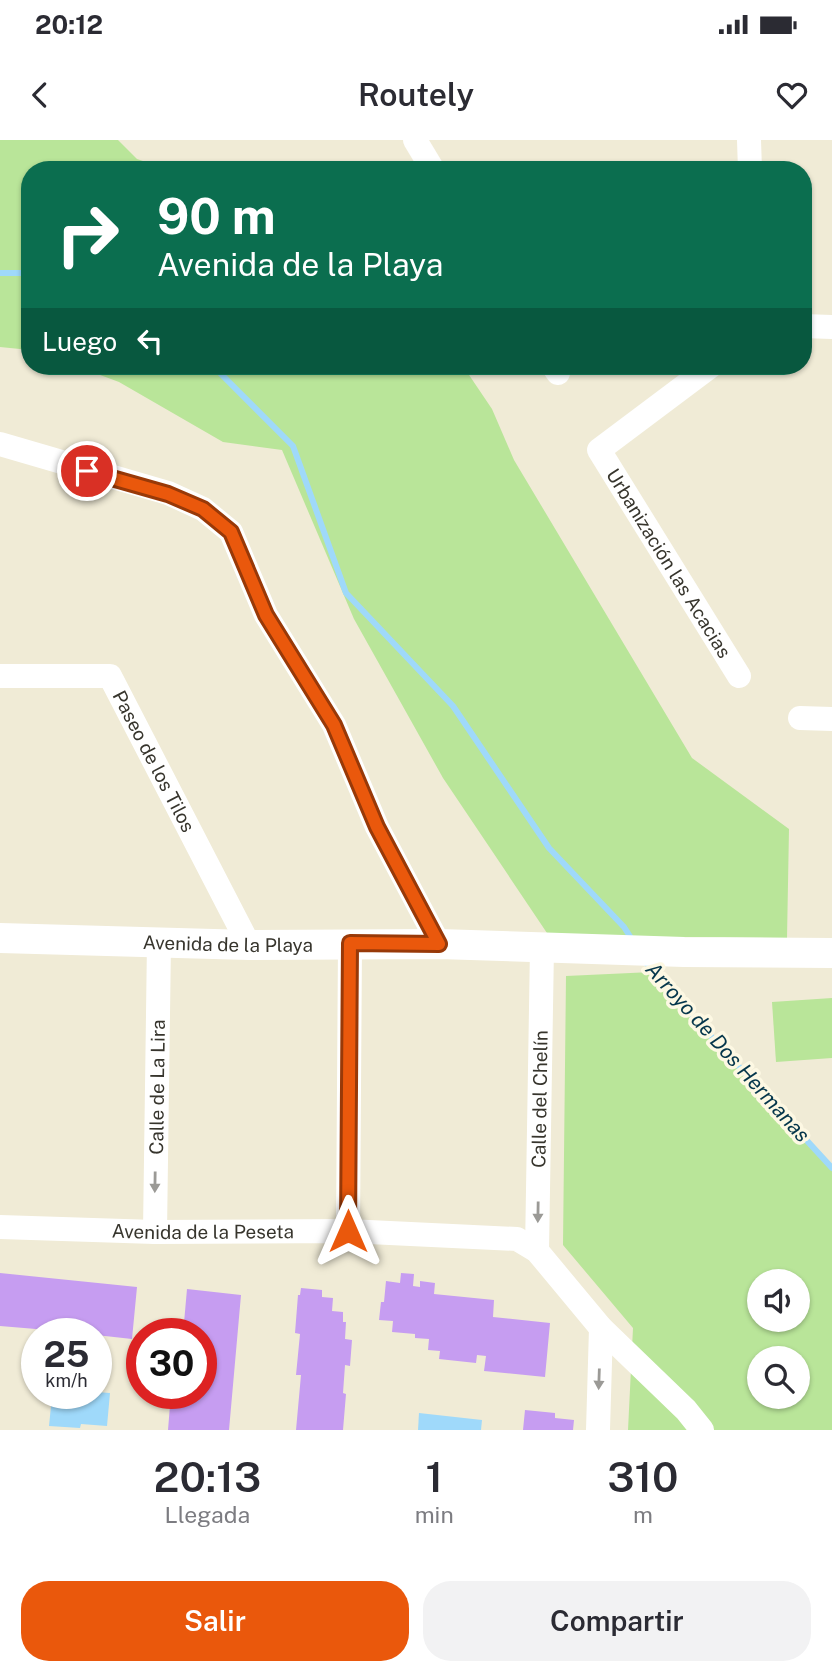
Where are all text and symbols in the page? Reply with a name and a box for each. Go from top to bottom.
text: 20:12 [35,9,103,40]
icon: back [21,76,59,114]
text: Routely [358,76,474,113]
icon: heart [773,76,811,114]
text: 90 m [157,187,276,245]
icon: right [42,189,133,280]
text: Avenida de la Playa [157,246,444,283]
icon: left [131,322,169,360]
text: Luego [42,326,117,357]
pin [57,441,117,501]
icon: arrive [68,452,106,490]
street label: Urbanización las Acacias [602,464,736,662]
street label: Paseo de los Tilos [108,687,200,836]
street label: Avenida de la Playa [142,931,313,956]
water label: Arroyo de Dos Hermanas [641,957,815,1147]
street label: Calle de La Lira [145,1019,169,1155]
street label: Calle del Chelín [527,1030,552,1168]
one-way arrow [150,1171,161,1193]
position arrow [311,1194,385,1268]
one-way arrow [532,1201,544,1223]
street label: Avenida de la Peseta [111,1220,294,1243]
map controls [747,1269,810,1409]
button: sound [747,1269,810,1332]
speed limit sign: 30 [126,1318,217,1409]
text: 25 [44,1334,89,1375]
button: search [747,1346,810,1409]
one-way arrow [594,1368,605,1390]
text: km/h [45,1370,88,1391]
text: 20:13 [154,1452,261,1501]
text: 1 [425,1452,443,1501]
text: 310 [607,1452,679,1501]
text: Llegada [164,1501,250,1528]
text: min [415,1501,454,1528]
text: m [633,1501,653,1528]
button: Salir [21,1581,409,1661]
button: Compartir [423,1581,811,1661]

